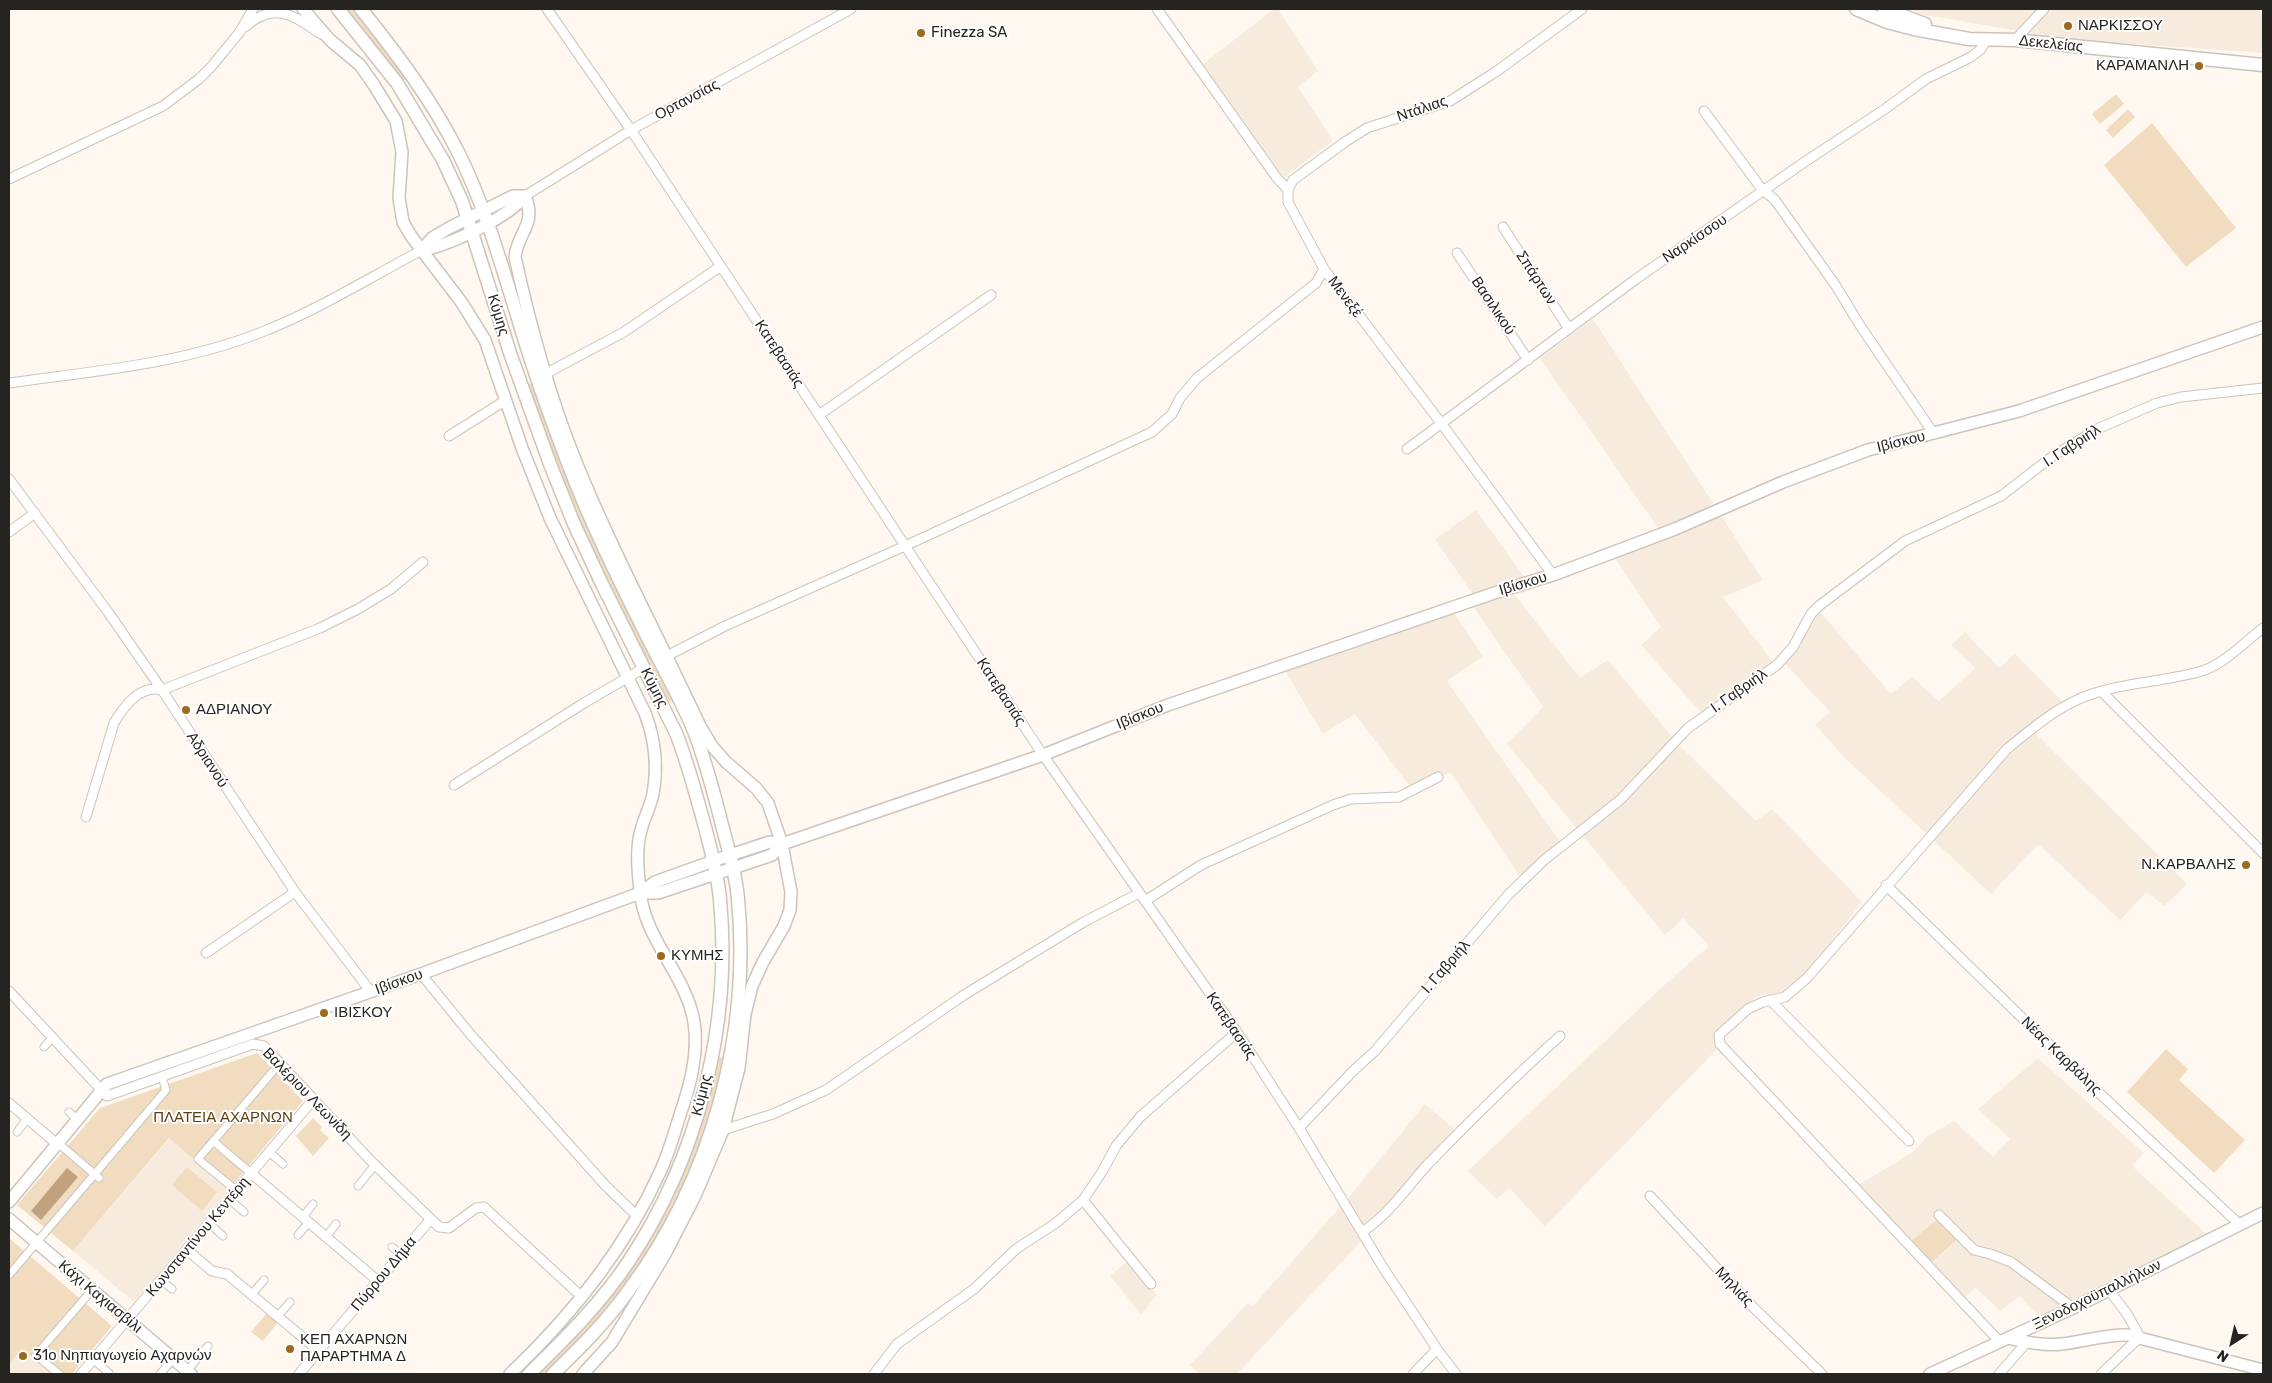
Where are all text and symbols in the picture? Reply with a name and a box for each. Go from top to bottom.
place label: ΝΑΡΚΙΣΣΟΥ [2078,17,2163,35]
marker: ΝΑΡΚΙΣΣΟΥ [2062,20,2074,32]
place label: Finezza SA [931,24,1007,42]
marker: Finezza SA [915,27,927,39]
street label: Δεκελείας [2018,32,2084,56]
place label: ΚΑΡΑΜΑΝΛΗ [2096,57,2189,75]
marker: ΚΑΡΑΜΑΝΛΗ [2193,60,2205,72]
street label: Ορτανσίας [652,76,722,124]
street label: Ντάλιας [1395,92,1449,126]
street label: Ναρκίσσου [1659,211,1731,267]
street label: Σπάρτων [1512,248,1560,308]
street label: Μενεξέ [1324,273,1366,321]
street label: Βασιλικού [1467,274,1519,338]
street label: Κύμης [483,292,513,338]
street label: Κατεβασιάς [751,317,807,391]
street label: Ι. Γαβριήλ [2040,421,2104,471]
street label: Ιβίσκου [1875,427,1927,457]
street label: Ιβίσκου [1497,568,1549,600]
street label: Κατεβασιάς [973,655,1029,729]
street label: Κύμης [636,665,672,711]
street label: Ι. Γαβριήλ [1707,665,1771,717]
street label: Ιβίσκου [1114,698,1166,734]
place label: ΑΔΡΙΑΝΟΥ [196,701,272,719]
marker: ΑΔΡΙΑΝΟΥ [180,704,192,716]
street label: Αδριανού [182,729,232,791]
place label: Ν.ΚΑΡΒΑΛΗΣ [2141,856,2236,874]
marker: Ν.ΚΑΡΒΑΛΗΣ [2240,859,2252,871]
street label: Ι. Γαβριήλ [1418,937,1474,997]
place label: ΚΥΜΗΣ [671,947,724,965]
marker: ΚΥΜΗΣ [655,950,667,962]
street label: Ιβίσκου [373,965,425,999]
street label: Κατεβασιάς [1202,989,1260,1063]
place label: ΙΒΙΣΚΟΥ [334,1004,392,1022]
marker: ΙΒΙΣΚΟΥ [318,1007,330,1019]
street label: Νέας Καρβάλης [2017,1013,2105,1099]
street label: Βαλέριου Λεωνίδη [259,1044,355,1144]
street label: Κύμης [688,1072,716,1118]
park label: ΠΛΑΤΕΙΑ ΑΧΑΡΝΩΝ [153,1109,293,1127]
street label: Κωνσταντίνου Κεντέρη [143,1173,253,1301]
street label: Πύρρου Δήμα [348,1233,420,1315]
street label: Ξενοδοχοϋπαλλήλων [2030,1256,2164,1334]
street label: Κάχι Καχιασβίλι [54,1257,146,1337]
street label: Μηλιάς [1711,1263,1757,1311]
north arrow [2207,1318,2257,1368]
place label: ΚΕΠ ΑΧΑΡΝΩΝ ΠΑΡΑΡΤΗΜΑ Δ [300,1331,407,1366]
marker: ΚΕΠ ΑΧΑΡΝΩΝ ΠΑΡΑΡΤΗΜΑ Δ [284,1343,296,1355]
text: N [2214,1346,2232,1366]
place label: 31ο Νηπιαγωγείο Αχαρνών [33,1347,212,1365]
marker: 31ο Νηπιαγωγείο Αχαρνών [17,1350,29,1362]

